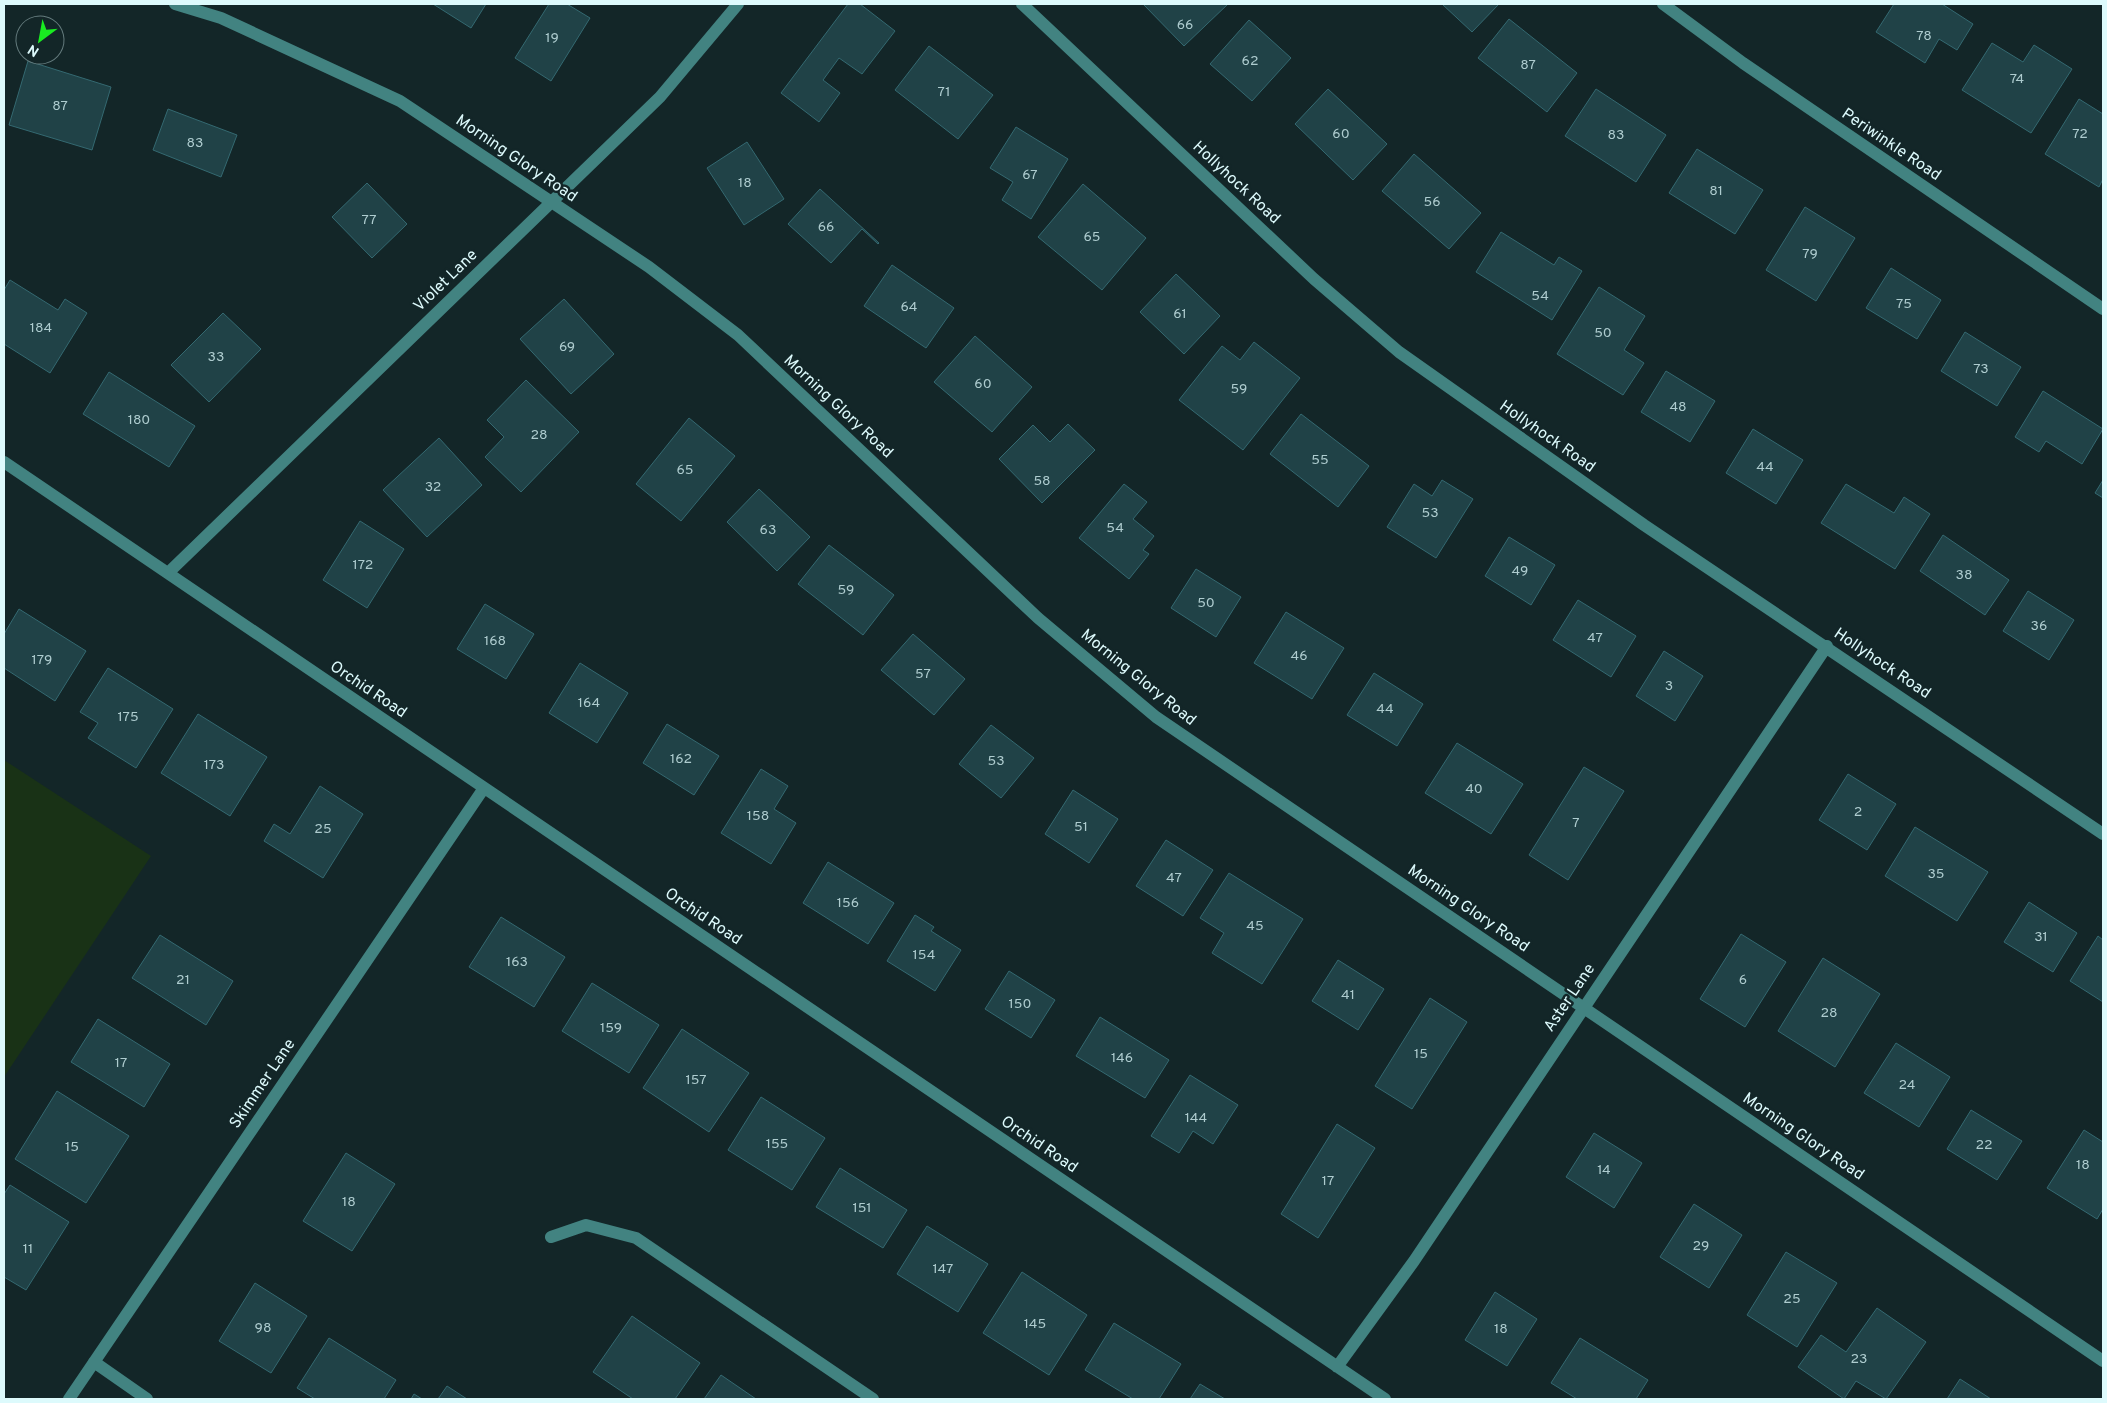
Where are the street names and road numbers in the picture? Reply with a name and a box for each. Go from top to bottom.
street label: Periwinkle Road [1837,104,1945,186]
street label: Morning Glory Road [451,111,581,207]
street label: Hollyhock Road [1188,137,1284,229]
street label: Violet Lane [410,246,482,316]
street label: Morning Glory Road [779,351,897,463]
street label: Hollyhock Road [1495,396,1599,478]
street label: Hollyhock Road [1830,624,1934,704]
street label: Morning Glory Road [1076,625,1200,731]
street label: Orchid Road [326,657,410,723]
street label: Morning Glory Road [1403,861,1533,957]
street label: Orchid Road [661,884,745,950]
street label: Aster Lane [1540,960,1600,1036]
street label: Skimmer Lane [226,1035,300,1133]
street label: Morning Glory Road [1738,1089,1868,1185]
street label: Orchid Road [997,1112,1081,1178]

